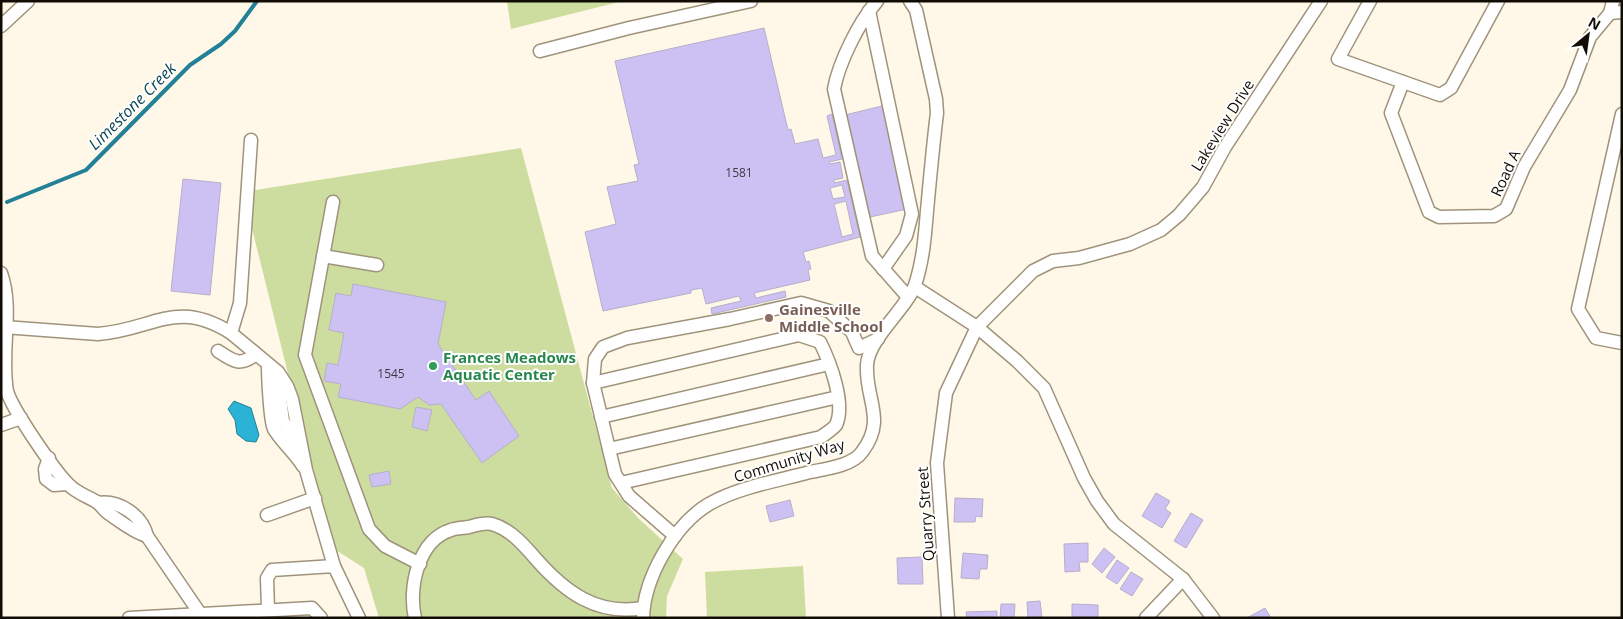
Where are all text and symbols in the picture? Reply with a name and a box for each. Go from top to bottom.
north arrow [1563,10,1613,60]
text: N [1585,12,1604,34]
water label: Limestone Creek [83,57,181,155]
street label: Lakeview Drive [1186,75,1258,175]
street label: Road A [1486,146,1525,200]
house number: 1581 [725,164,753,181]
place label: Gainesville Middle School [779,299,883,336]
marker: Gainesville Middle School [763,312,775,324]
place label: Frances Meadows Aquatic Center [443,347,576,384]
marker: Frances Meadows Aquatic Center [427,360,439,372]
house number: 1545 [377,365,405,382]
street label: Community Way [731,434,847,486]
street label: Quarry Street [912,466,938,562]

